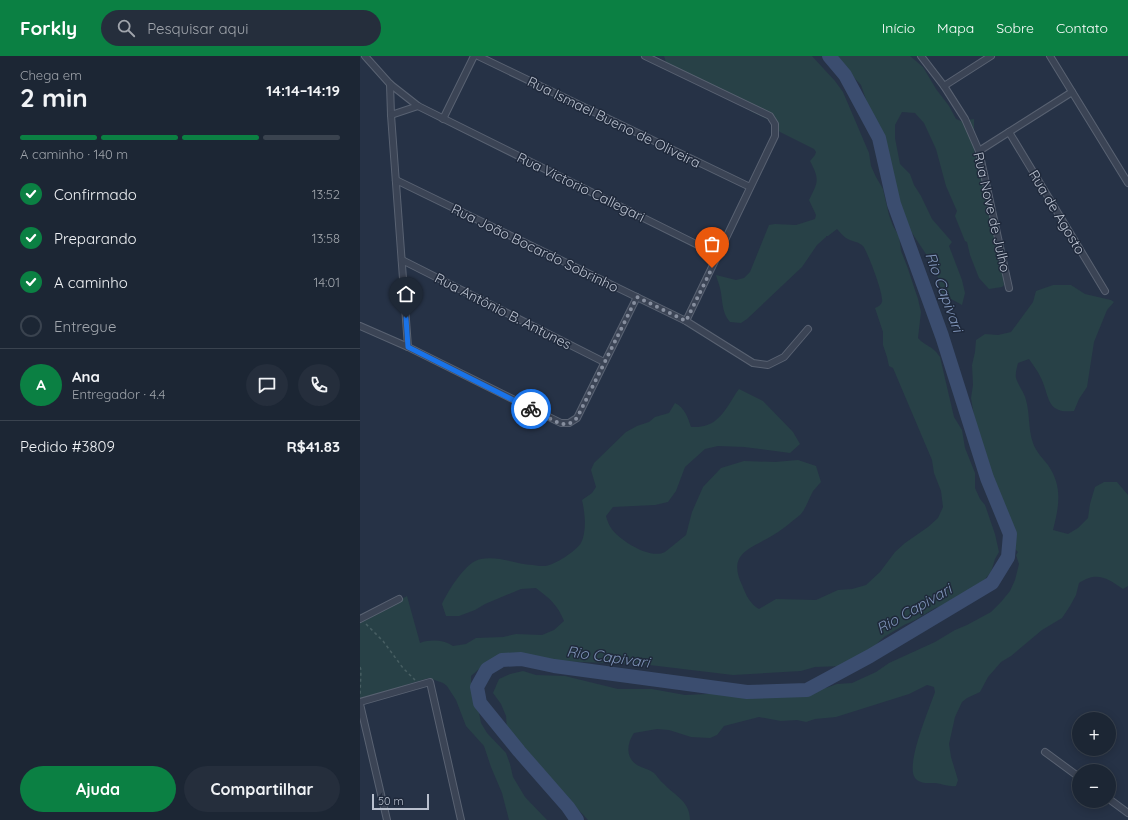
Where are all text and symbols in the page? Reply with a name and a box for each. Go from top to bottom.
search box [101,10,381,46]
text: Forkly [20,16,77,40]
icon: search [115,17,137,39]
text: Pesquisar aqui [147,19,248,38]
text: Início [882,19,915,37]
text: Mapa [937,19,974,37]
text: Sobre [996,19,1034,37]
text: Contato [1056,19,1108,37]
text: Chega em [20,67,82,83]
street label: Rua Ismael Bueno de Oliveira [525,72,703,172]
text: 2 min [20,81,88,114]
text: 14:14–14:19 [266,81,340,100]
text: A caminho · 140 m [20,146,128,162]
street label: Rua Victorio Callegari [514,148,648,226]
street label: Rua Nove de Julho [969,150,1015,274]
street label: Rua de Agosto [1025,166,1089,258]
icon: check [20,183,42,205]
text: Confirmado [54,185,137,204]
text: 13:52 [312,186,340,202]
street label: Rua João Bocardo Sobrinho [449,200,621,296]
icon: check [20,227,42,249]
pin [695,227,729,268]
text: Preparando [54,229,137,248]
text: 13:58 [312,230,340,246]
icon: bag [701,233,723,255]
water label: Rio Capivari [921,249,968,336]
street label: Rua Antônio B. Antunes [432,269,574,353]
icon: check [20,271,42,293]
text: A caminho [54,273,128,292]
text: 14:01 [314,274,340,290]
pin [389,277,423,318]
icon: home [395,283,417,305]
text: Entregue [54,317,116,336]
button: chat [246,364,288,406]
button: phone [298,364,340,406]
text: Ana [72,367,100,386]
text: A [36,375,46,394]
text: Entregador · 4.4 [72,386,165,402]
courier [511,389,551,429]
icon: bike [520,398,542,420]
text: Pedido #3809 [20,437,115,456]
text: R$41.83 [287,437,340,456]
water label: Rio Capivari [873,579,956,638]
water label: Rio Capivari [565,641,653,672]
map controls [1072,712,1116,808]
button: + [1072,712,1116,756]
button: − [1072,764,1116,808]
button: Ajuda [20,766,176,812]
button: Compartilhar [184,766,340,812]
scale bar [372,792,429,811]
text: 50 m [378,794,404,808]

